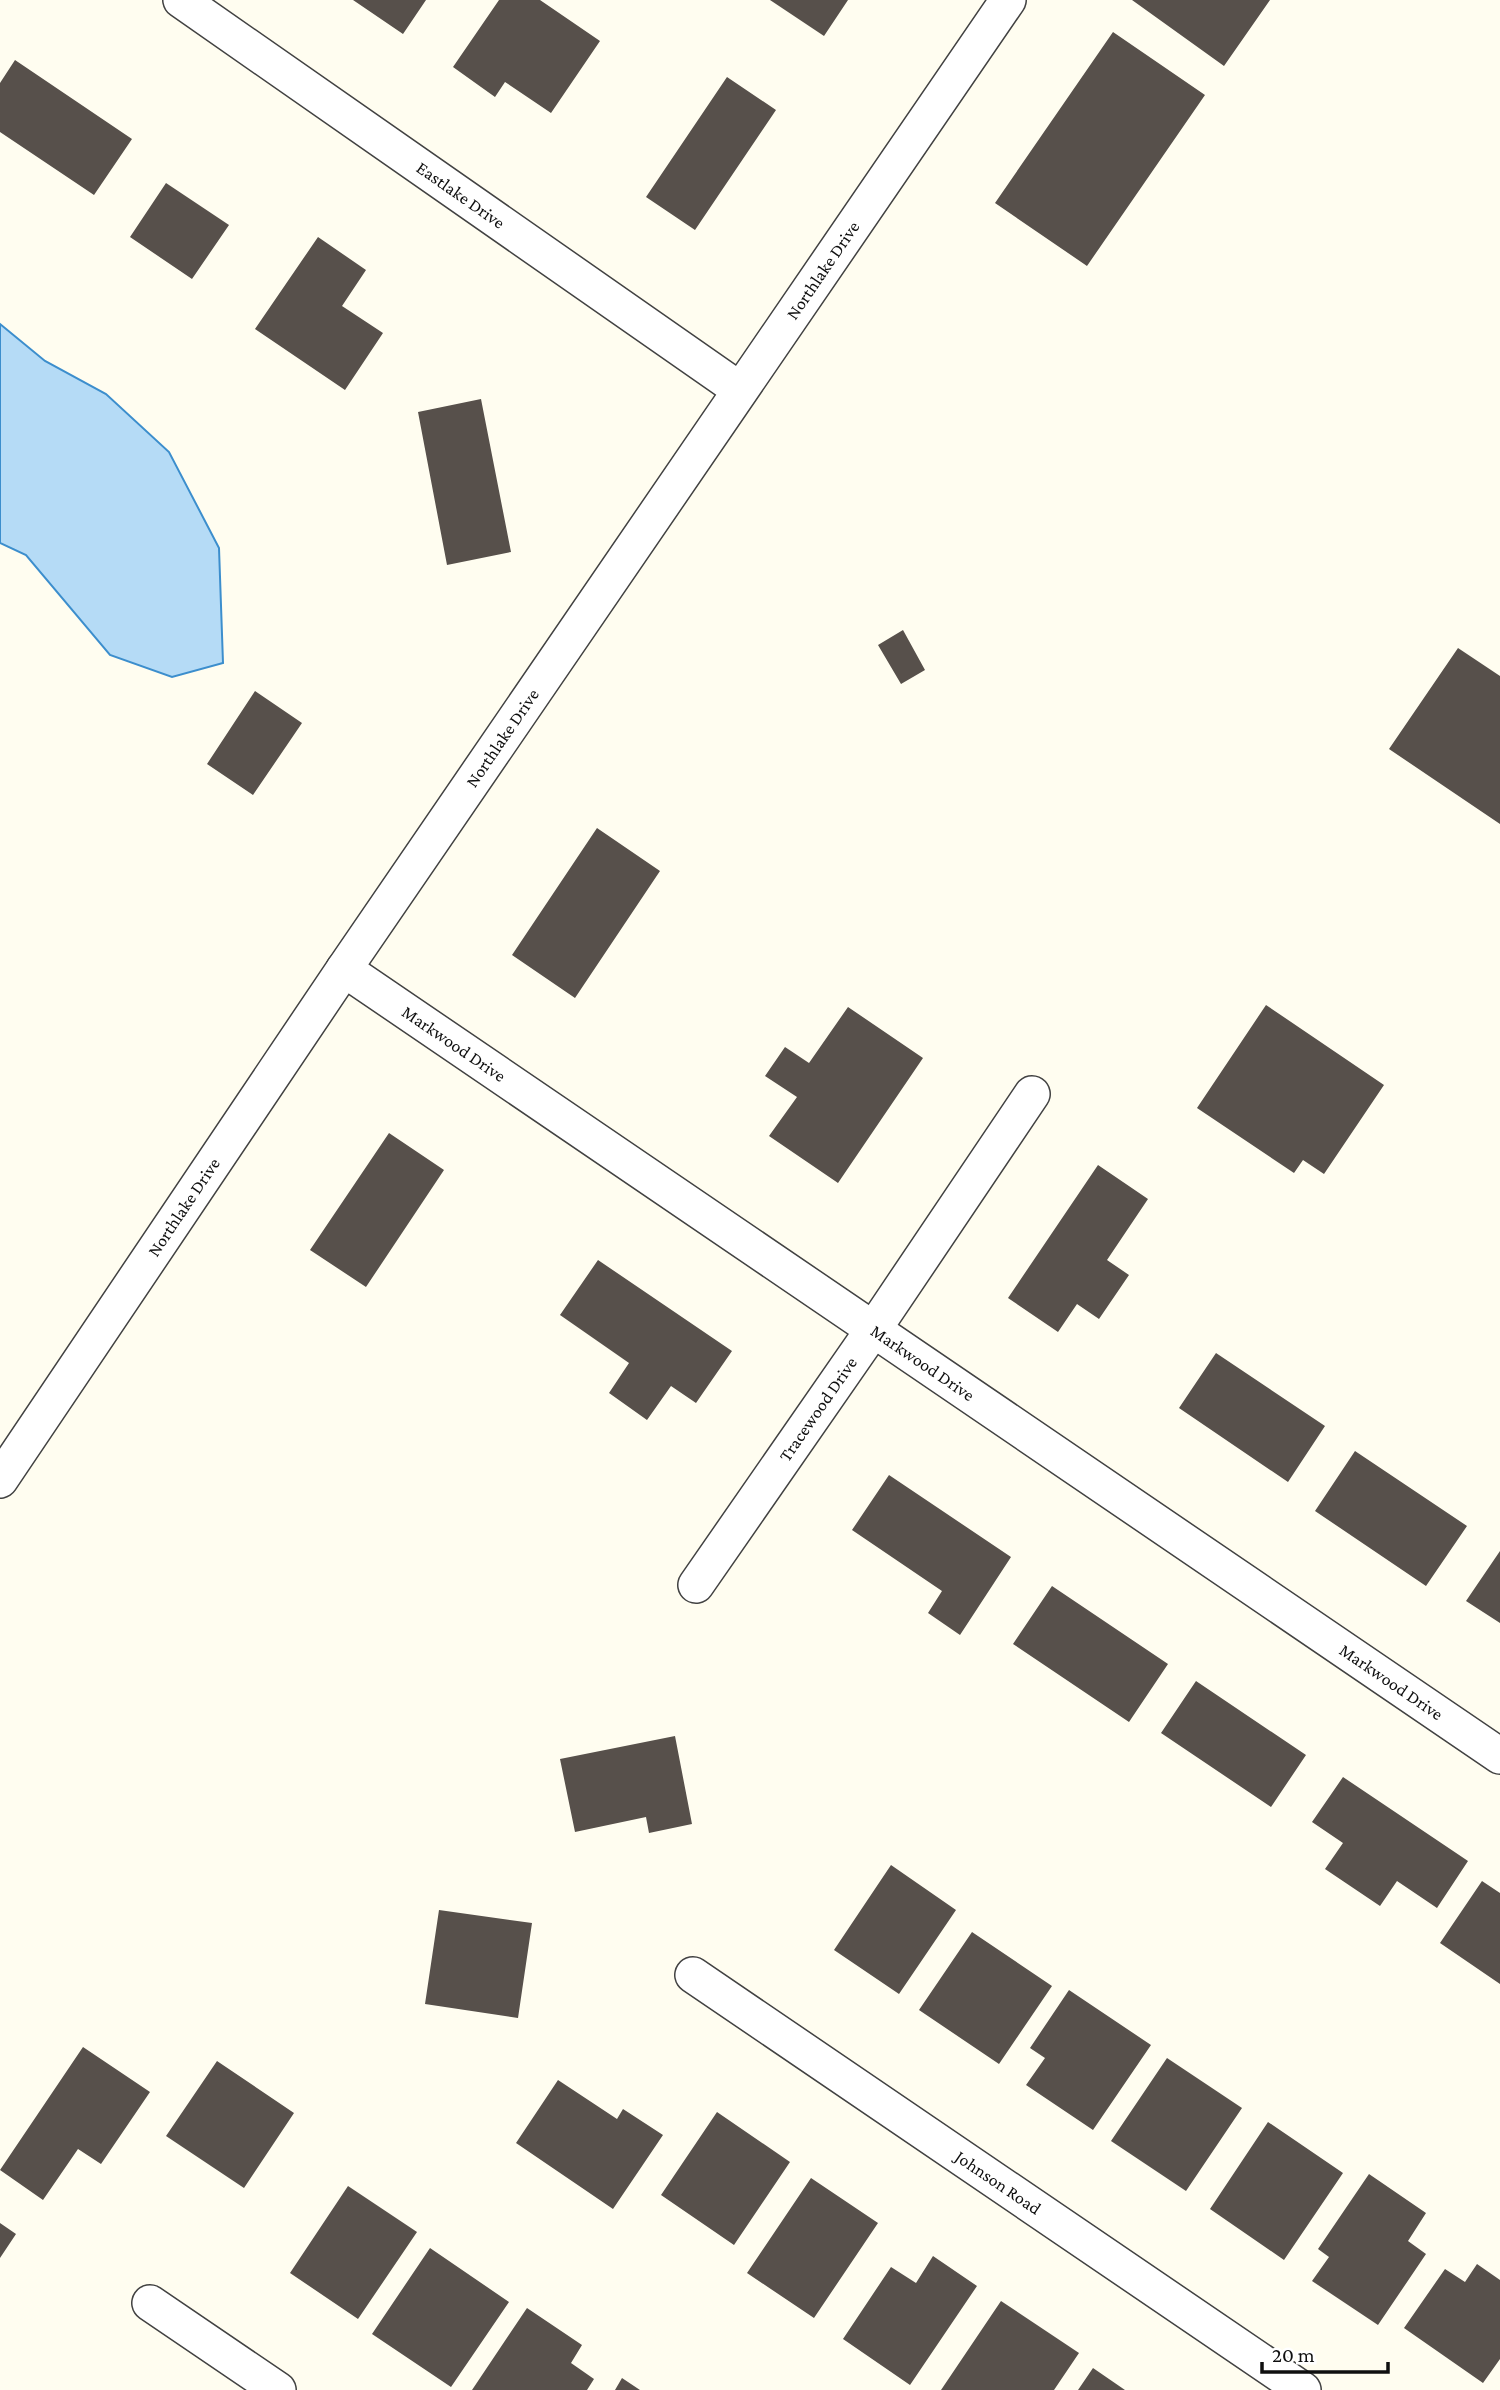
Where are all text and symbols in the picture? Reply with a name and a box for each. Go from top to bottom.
street label: Eastlake Drive [413,157,509,233]
street label: Northlake Drive [782,217,864,323]
street label: Northlake Drive [462,685,543,791]
street label: Markwood Drive [398,1002,510,1086]
street label: Northlake Drive [143,1154,224,1260]
street label: Markwood Drive [867,1321,978,1405]
street label: Tracewood Drive [775,1353,861,1465]
street label: Markwood Drive [1336,1640,1447,1724]
street label: Johnson Road [950,2145,1045,2219]
scale bar [1262,2330,1388,2374]
text: 20 m [1272,2343,1315,2367]

